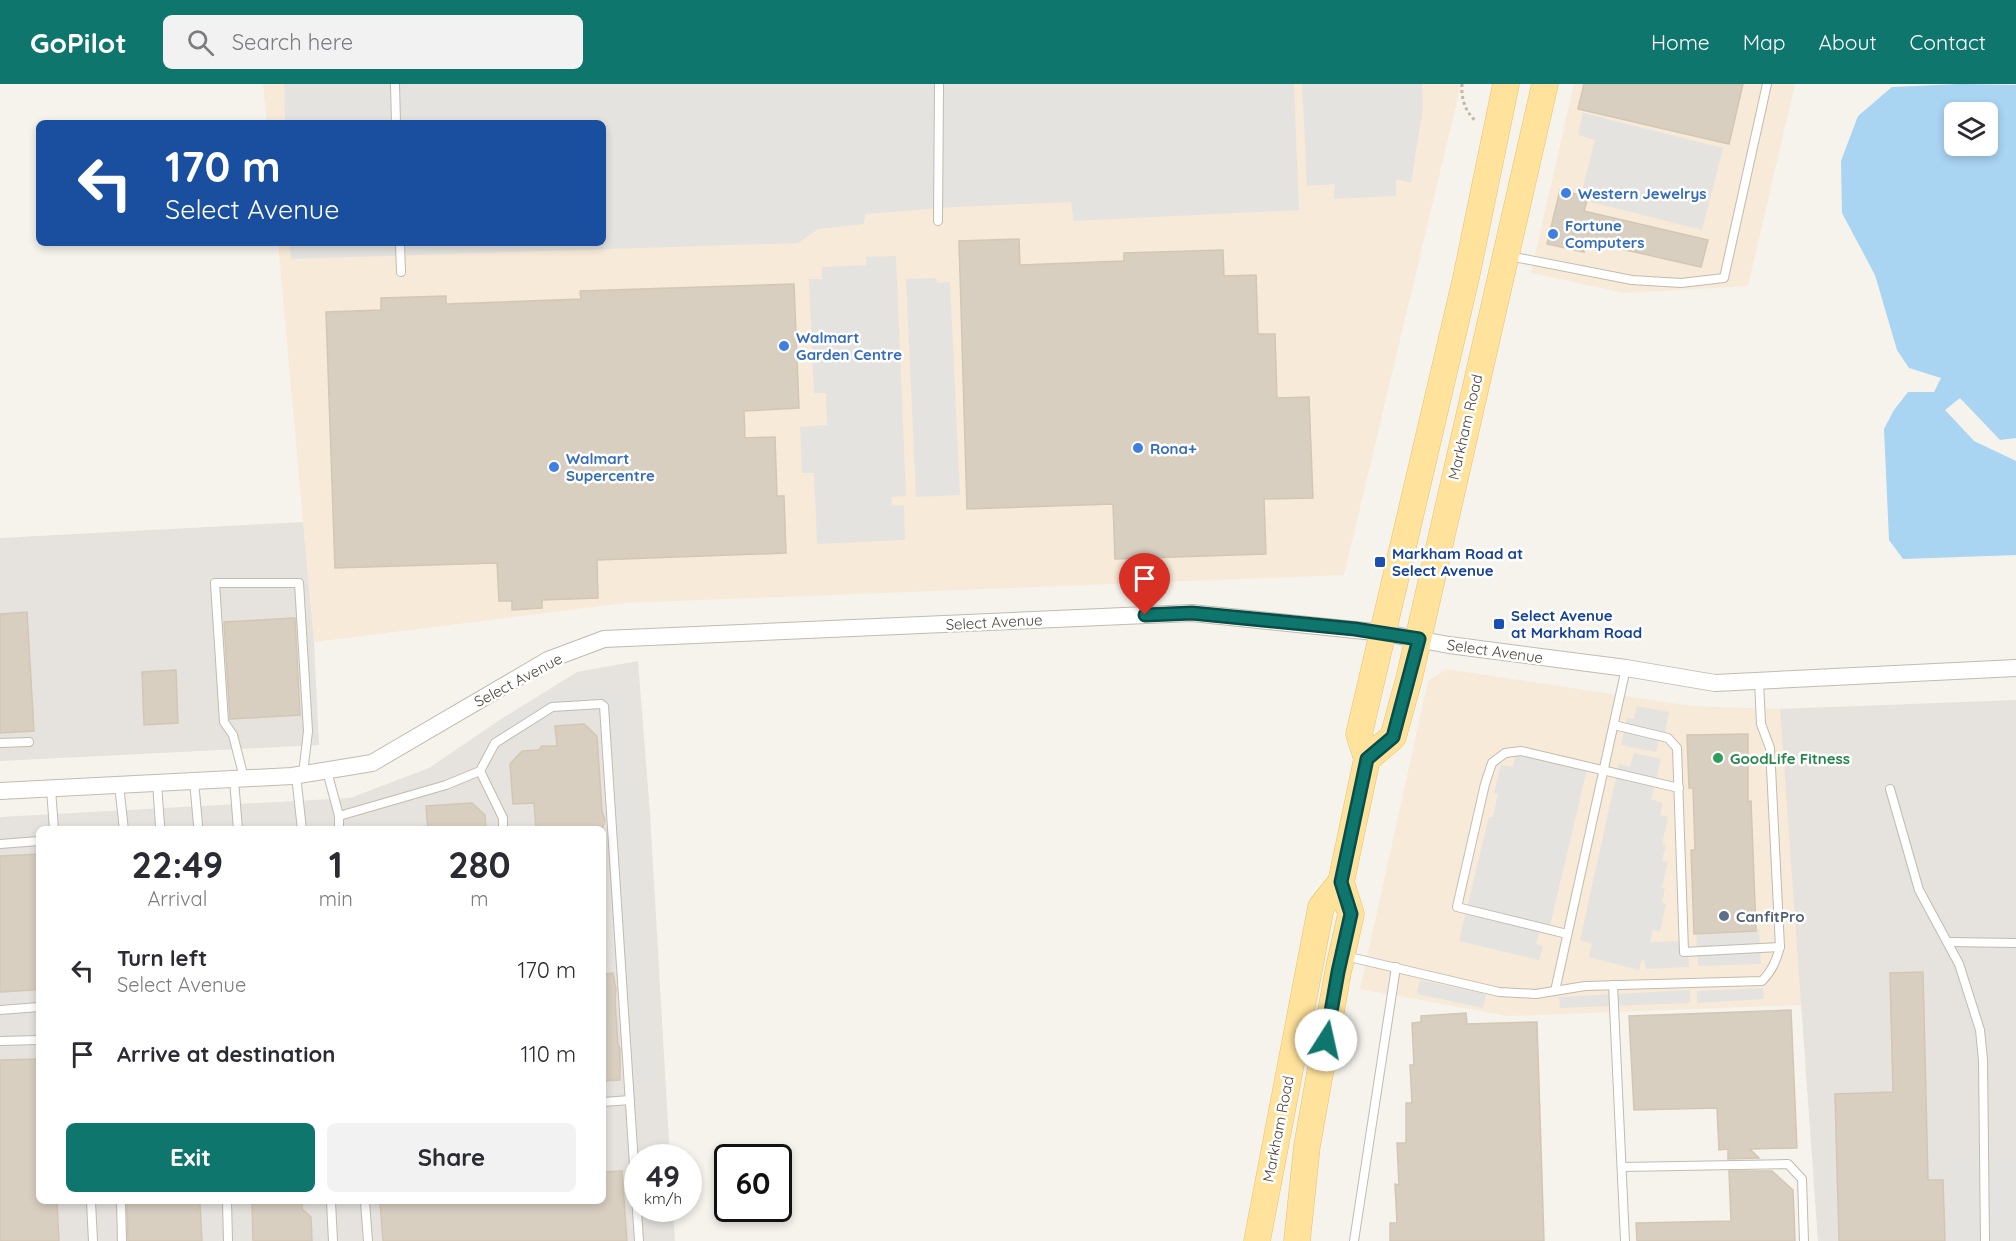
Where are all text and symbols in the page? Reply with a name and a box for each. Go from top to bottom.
search box [163,15,583,69]
text: GoPilot [30,25,127,60]
icon: search [184,26,217,59]
text: Search here [232,28,353,56]
text: Home [1651,29,1710,55]
text: Map [1743,29,1786,55]
text: About [1819,29,1877,55]
text: Contact [1910,29,1986,55]
map controls [1944,102,1998,156]
button: layers [1944,102,1998,156]
text: 170 m [165,140,281,193]
icon: left [66,144,144,222]
place label: Western Jewelrys [1578,184,1707,203]
marker: Western Jewelrys [1559,186,1573,200]
text: Select Avenue [165,192,339,226]
place label: Fortune Computers [1565,216,1644,252]
marker: Fortune Computers [1546,227,1560,241]
place label: Walmart Garden Centre [796,328,902,364]
marker: Walmart Garden Centre [777,339,791,353]
street label: Markham Road [1444,372,1486,482]
place label: Rona+ [1150,439,1197,458]
marker: Rona+ [1131,441,1145,455]
place label: Walmart Supercentre [566,449,655,485]
marker: Walmart Supercentre [547,460,561,474]
place label: Markham Road at Select Avenue [1392,544,1523,580]
pin [1119,553,1170,615]
marker: Markham Road at Select Avenue [1373,555,1387,569]
icon: arrive [1128,562,1161,595]
place label: Select Avenue at Markham Road [1511,606,1642,642]
street label: Select Avenue [945,610,1043,634]
marker: Select Avenue at Markham Road [1492,617,1506,631]
street label: Select Avenue [1446,635,1544,667]
street label: Select Avenue [471,649,565,711]
place label: GoodLife Fitness [1730,749,1850,768]
marker: GoodLife Fitness [1711,751,1725,765]
text: 22:49 [131,842,223,887]
text: 1 [329,842,343,887]
text: 280 [448,842,511,887]
text: Arrival [147,886,207,911]
text: min [319,886,353,911]
text: m [470,886,488,911]
place label: CanfitPro [1736,907,1805,926]
marker: CanfitPro [1717,909,1731,923]
text: Turn left [117,944,207,972]
icon: left [66,954,99,987]
text: 170 m [517,956,576,984]
text: Select Avenue [117,972,246,997]
position arrow [1294,1008,1358,1072]
icon: arrive [66,1038,99,1071]
text: Arrive at destination [117,1040,335,1068]
text: 110 m [521,1040,576,1068]
street label: Markham Road [1258,1074,1298,1184]
button: Exit [66,1123,315,1192]
button: Share [327,1123,576,1192]
speed limit sign: 60 [714,1144,792,1222]
text: 49 [646,1157,680,1195]
text: km/h [644,1189,682,1208]

